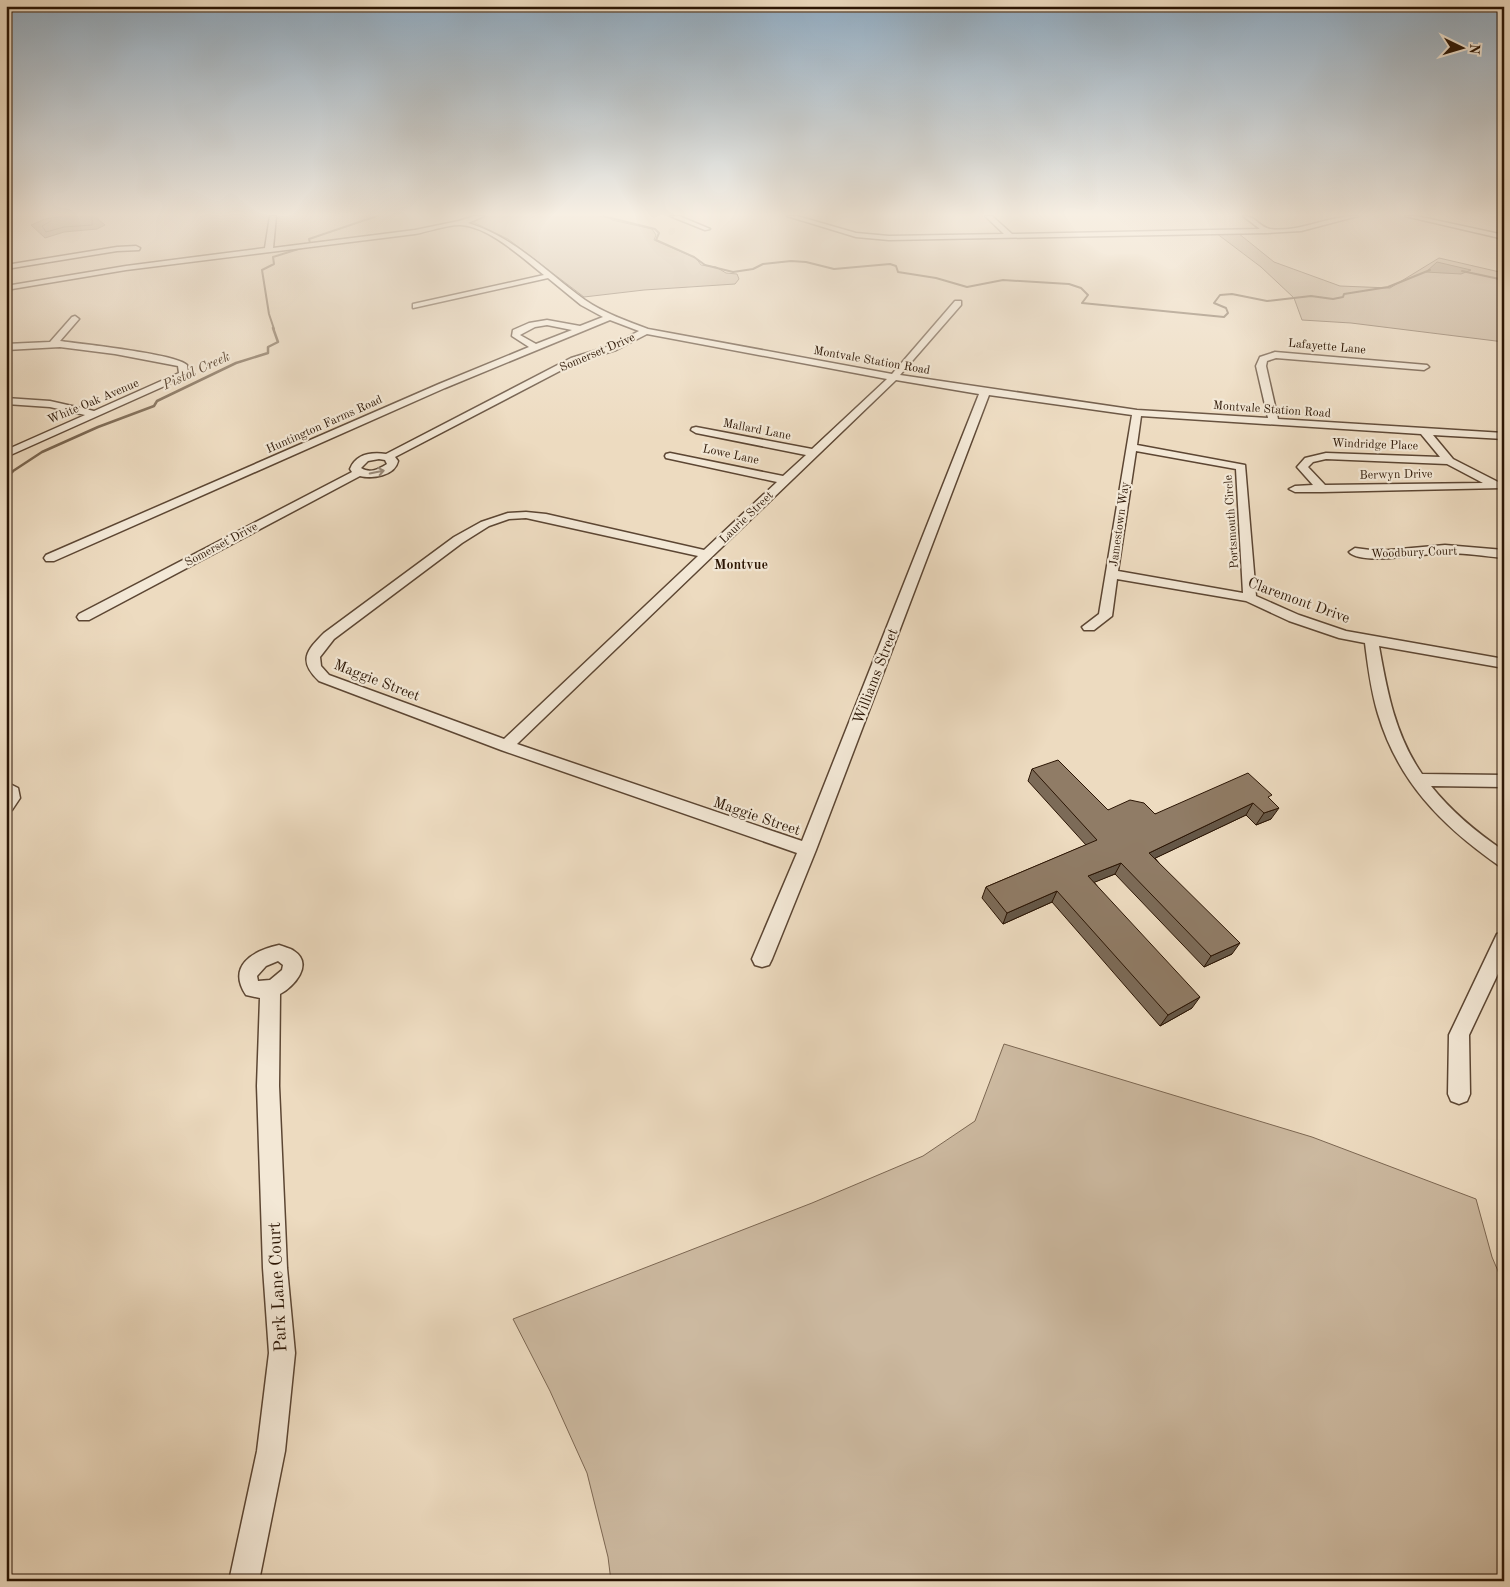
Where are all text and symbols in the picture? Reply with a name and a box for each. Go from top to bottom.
north arrow [1438,22,1488,72]
text: N [1466,43,1481,55]
street label: Somerset Drive [558,331,637,374]
street label: Lafayette Lane [1287,338,1367,356]
street label: Montvale Station Road [813,345,931,377]
water label: Pistol Creek [160,349,232,393]
street label: White Oak Avenue [46,377,141,427]
street label: Huntington Farms Road [265,394,384,456]
street label: Montvale Station Road [1213,400,1331,420]
street label: Mallard Lane [722,418,792,443]
street label: Windridge Place [1332,437,1419,453]
street label: Lowe Lane [701,443,761,467]
one-way arrow [368,467,384,476]
street label: Berwyn Drive [1359,468,1433,482]
street label: Portsmouth Circle [1223,474,1241,569]
street label: Jamestown Way [1108,480,1132,567]
street label: Laurie Street [718,489,776,546]
street label: Somerset Drive [183,520,260,569]
street label: Woodbury Court [1371,545,1457,561]
district label: Montvue [714,558,768,572]
street label: Claremont Drive [1245,576,1352,627]
street label: Williams Street [851,627,902,727]
street label: Maggie Street [331,658,422,705]
street label: Maggie Street [711,795,802,839]
street label: Park Lane Court [266,1221,290,1353]

